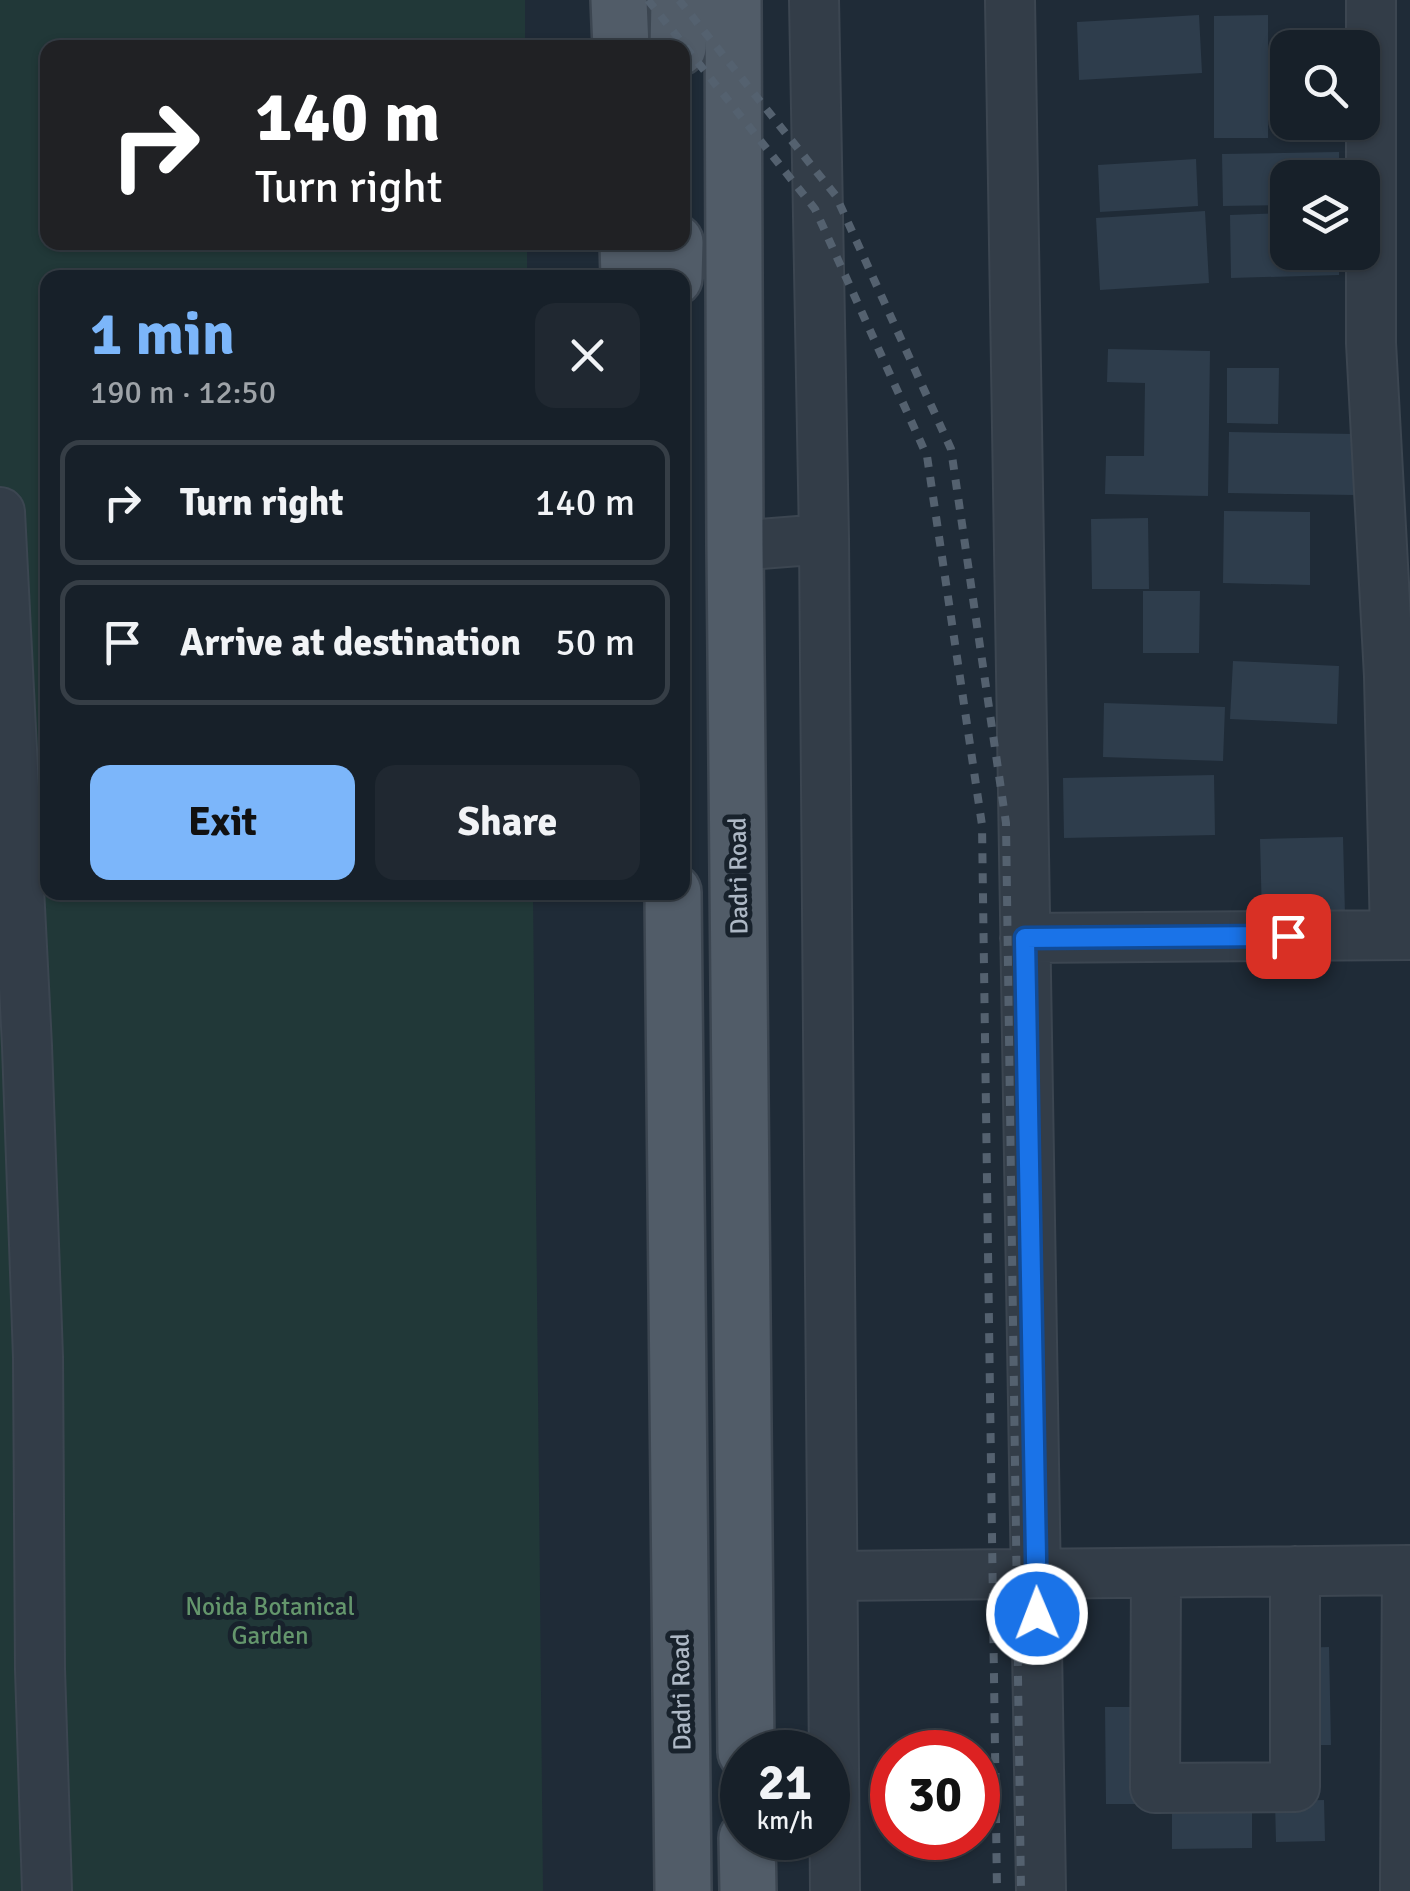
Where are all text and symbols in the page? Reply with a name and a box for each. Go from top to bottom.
map controls [1270,30,1380,270]
button: search [1270,30,1380,140]
text: 140 m [255,74,440,160]
icon: right [90,80,220,210]
text: Turn right [255,160,443,215]
button: layers [1270,160,1380,270]
text: 1 min [90,298,235,372]
button: close [535,303,640,408]
text: 190 m · 12:50 [90,373,276,412]
icon: right [95,475,150,530]
text: Turn right [180,479,344,526]
text: 140 m [535,479,635,526]
icon: arrive [95,615,150,670]
text: Arrive at destination [180,619,521,666]
text: 50 m [555,619,635,666]
button: Exit [90,765,355,880]
button: Share [375,765,640,880]
street label: Dadri Road [721,817,755,935]
pin [1246,894,1331,979]
icon: arrive [1261,909,1316,964]
position arrow [985,1562,1089,1666]
park label: Noida Botanical Garden [185,1591,355,1651]
street label: Dadri Road [664,1633,698,1751]
speed limit sign: 30 [870,1730,1000,1860]
text: 21 [758,1752,812,1814]
text: km/h [757,1805,813,1836]

